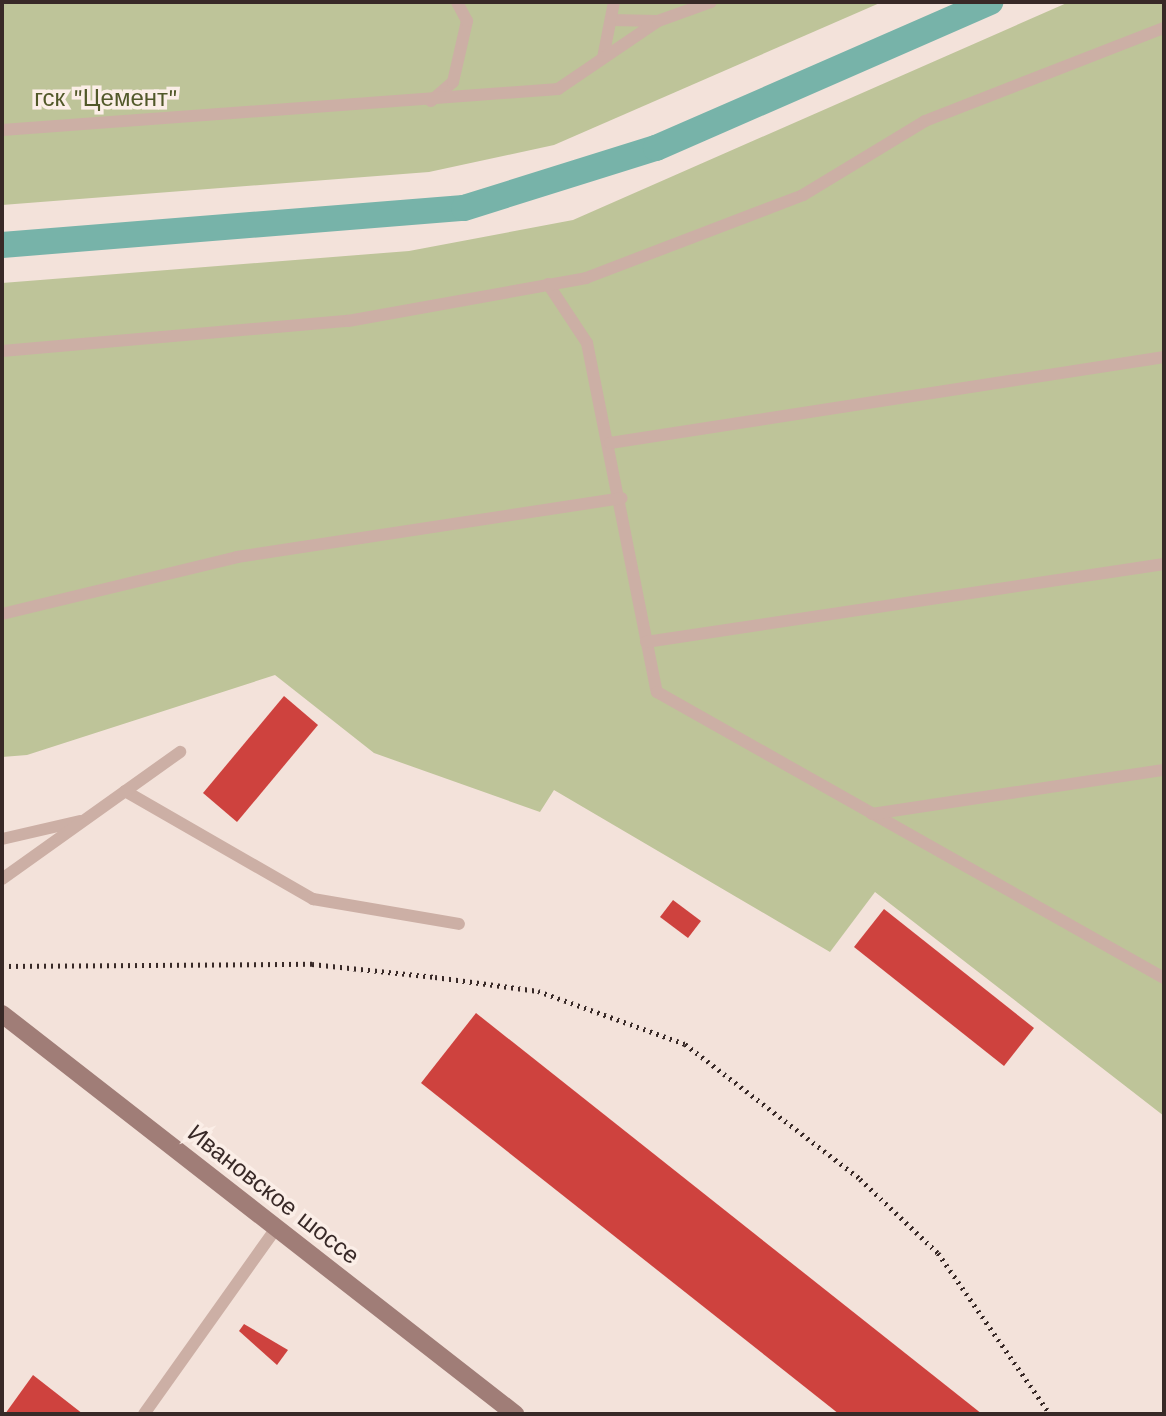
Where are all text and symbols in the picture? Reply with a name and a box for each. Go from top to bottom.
park label: гск "Цемент" [34,85,178,113]
street label: Ивановское шоссе [181,1119,365,1271]

